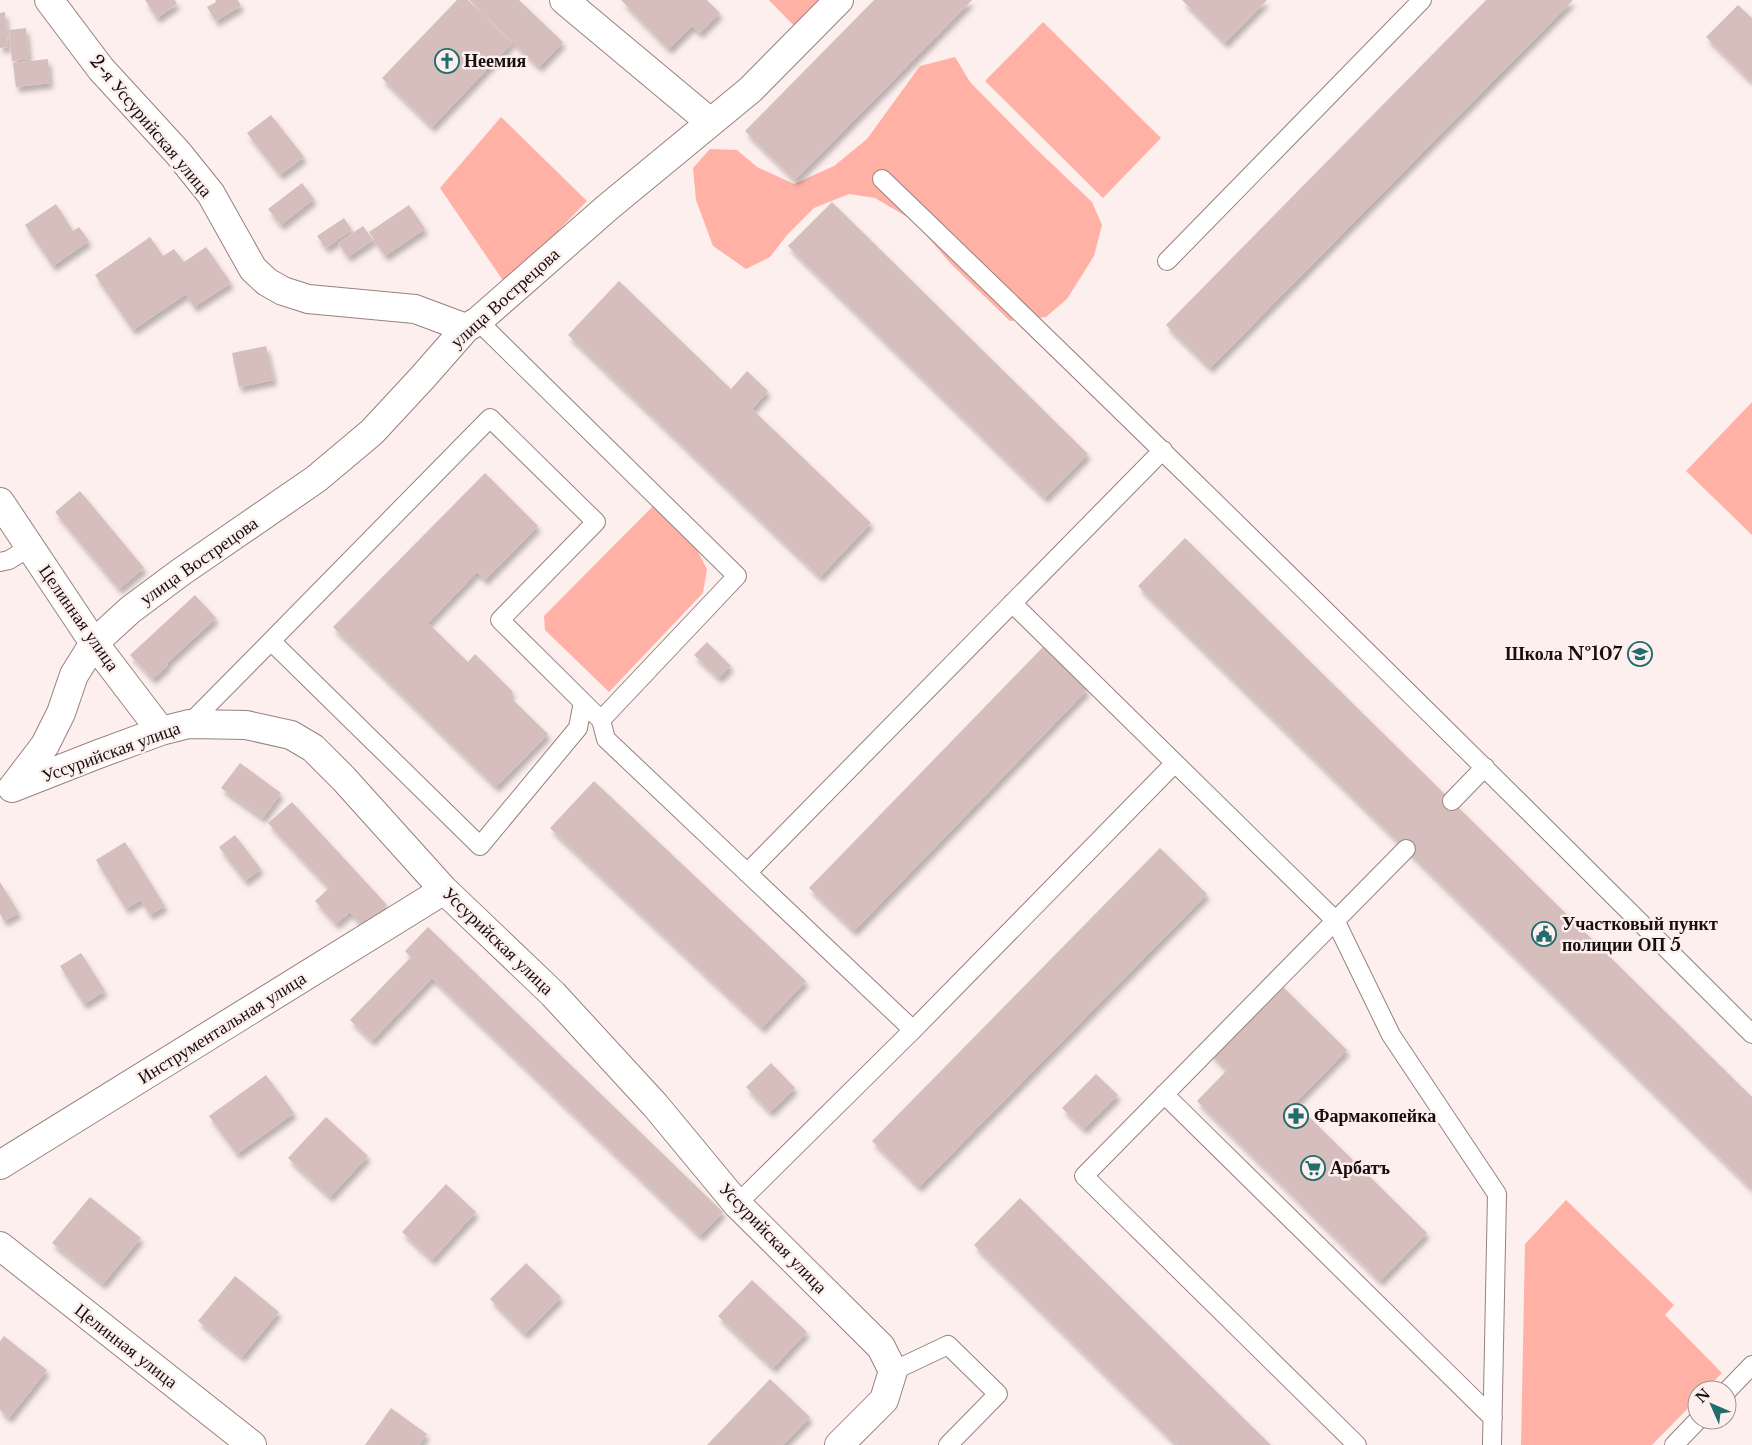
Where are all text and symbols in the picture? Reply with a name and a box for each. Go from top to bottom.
church icon: Неемия [434,48,460,74]
street label: 2-я Уссурийская улица [85,50,217,202]
place label: Неемия [464,50,527,72]
street label: улица Вострецова [446,243,564,353]
street label: улица Вострецова [136,512,262,610]
street label: Целинная улица [34,561,124,675]
school or university icon: Школа №107 [1627,641,1653,667]
place label: Школа №107 [1505,643,1623,665]
street label: Уссурийская улица [39,717,183,787]
street label: Уссурийская улица [438,882,558,1000]
place label: Участковый пункт полиции ОП 5 [1562,913,1718,956]
public building icon: Участковый пункт полиции ОП 5 [1531,921,1557,947]
street label: Инструментальная улица [134,967,310,1089]
pharmacy icon: Фармакопейка [1283,1103,1309,1129]
place label: Фармакопейка [1314,1105,1436,1127]
supermarket icon: Арбатъ [1300,1155,1326,1181]
place label: Арбатъ [1330,1157,1390,1179]
street label: Уссурийская улица [714,1178,832,1298]
street label: Целинная улица [70,1299,182,1393]
north arrow [1687,1380,1737,1430]
text: N [1692,1385,1714,1407]

